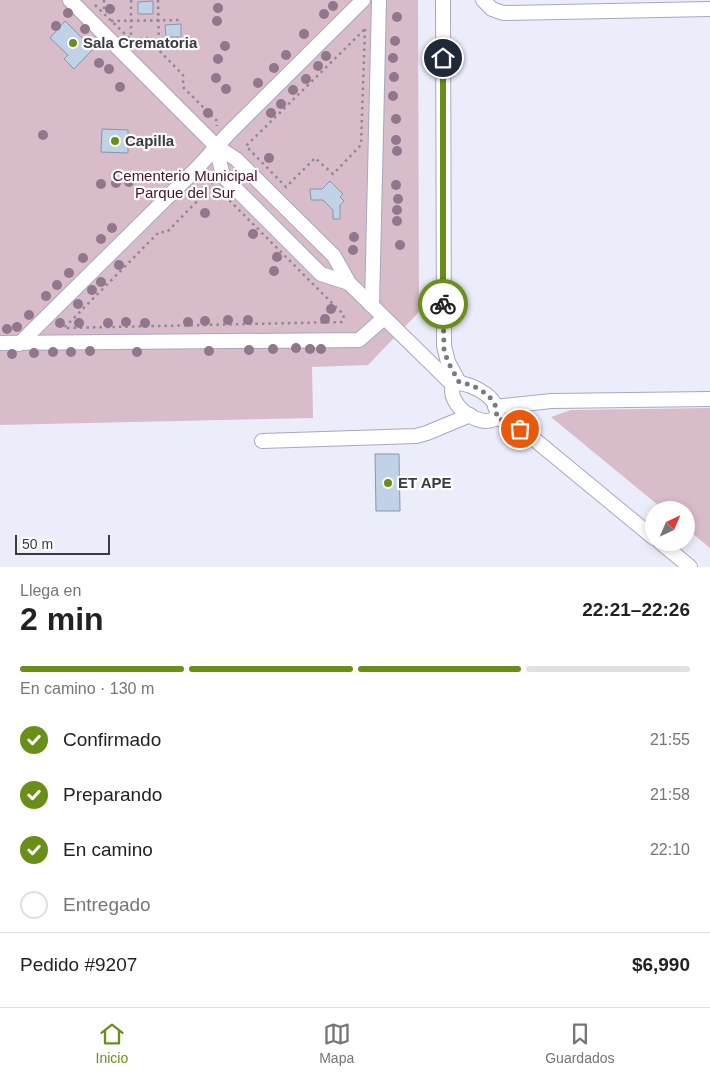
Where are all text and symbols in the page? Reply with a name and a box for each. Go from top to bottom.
place label: Sala Crematoria [83,34,198,51]
marker: Sala Crematoria [67,37,79,49]
pin [422,37,464,79]
icon: home [429,44,457,72]
place label: Capilla [125,132,175,149]
marker: Capilla [109,135,121,147]
park label: Cementerio Municipal Parque del Sur [112,167,258,201]
courier [418,279,468,329]
icon: bike [429,290,457,318]
pin [499,408,541,450]
icon: bag [506,415,534,443]
place label: ET APE [398,474,452,491]
marker: ET APE [382,477,394,489]
north arrow [645,501,695,551]
map controls [645,501,695,551]
scale bar [15,532,110,555]
text: 50 m [22,536,53,552]
text: Llega en [20,582,81,599]
text: 22:21–22:26 [582,599,690,620]
text: 2 min [20,601,104,637]
text: En camino · 130 m [20,680,154,697]
icon: check [20,726,48,754]
text: Confirmado [63,729,161,750]
text: 21:55 [650,731,690,748]
icon: check [20,781,48,809]
text: Preparando [63,784,162,805]
text: 21:58 [650,786,690,803]
icon: check [20,836,48,864]
text: En camino [63,839,153,860]
text: 22:10 [650,841,690,858]
text: Entregado [63,894,151,915]
text: Pedido #9207 [20,954,137,975]
text: $6,990 [632,954,690,975]
tab: Inicio [96,1020,128,1066]
tab: Mapa [319,1020,354,1066]
tab: Guardados [545,1020,615,1066]

